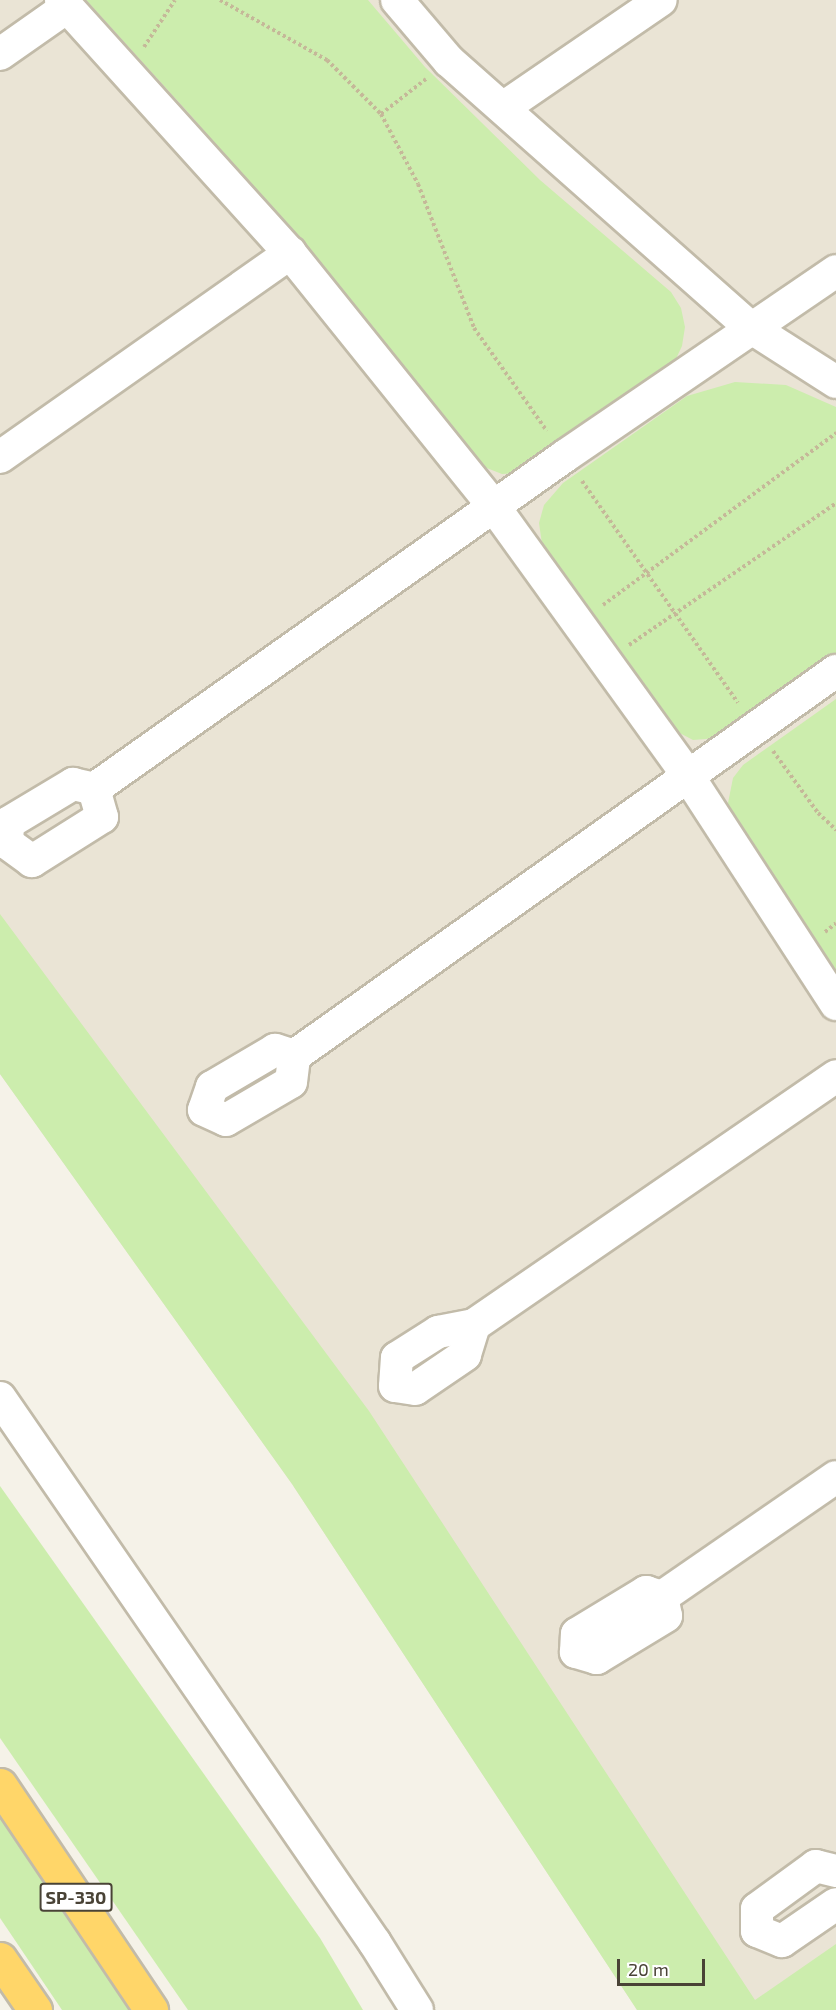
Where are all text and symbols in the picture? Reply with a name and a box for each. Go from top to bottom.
road number: SP-330 [38,1882,113,1912]
scale bar [620,1947,708,1985]
text: 20 m [628,1958,669,1980]

